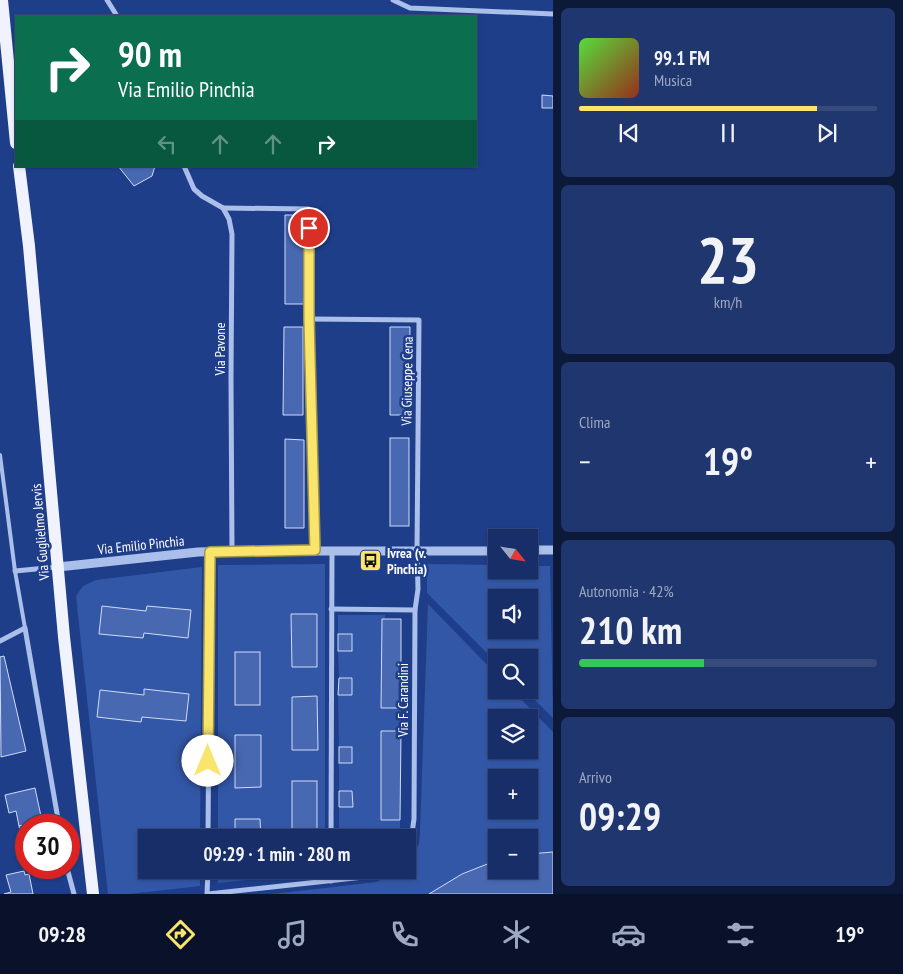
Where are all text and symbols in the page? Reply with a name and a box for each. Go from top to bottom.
text: 90 m [118,31,182,77]
icon: right [35,35,100,100]
text: 99.1 FM [654,46,710,70]
text: Musica [654,70,692,90]
text: Via Emilio Pinchia [118,75,254,103]
icon: previous [615,119,643,147]
icon: pause [714,119,742,147]
icon: next [813,119,841,147]
icon: left [153,130,181,158]
icon: ahead [206,130,234,158]
icon: ahead [259,130,287,158]
icon: right [312,130,340,158]
pin [288,207,330,249]
icon: arrive [295,214,323,242]
text: 23 [697,217,759,301]
text: km/h [714,292,742,312]
street label: Via Pavone [211,322,229,377]
street label: Via Giuseppe Cena [397,336,417,427]
text: Clima [579,412,610,432]
text: 19° [703,436,753,485]
text: − [579,443,591,480]
text: + [865,443,877,480]
street label: Via Guglielmo Jervis [27,483,53,582]
north arrow [488,529,538,579]
map controls [488,529,538,879]
street label: Via Emilio Pinchia [96,532,185,559]
place label: Ivrea (v. Pinchia) [387,544,427,578]
bus stop icon: Ivrea (v. Pinchia) [359,549,383,573]
text: Autonomia · 42% [579,581,674,601]
button: sound [488,589,538,639]
text: 210 km [579,605,682,654]
button: search [488,649,538,699]
street label: Via F. Carandini [394,663,412,738]
button: layers [488,709,538,759]
position arrow [181,734,233,786]
text: Arrivo [579,767,612,787]
button: + [488,769,538,819]
text: 09:29 [579,791,661,840]
speed limit sign: 30 [15,814,80,879]
button: − [488,829,538,879]
text: 09:29 · 1 min · 280 m [204,842,350,866]
icon: directions [163,917,198,952]
icon: music [275,917,310,952]
icon: phone [387,917,422,952]
icon: climate [499,917,534,952]
icon: car [611,917,646,952]
icon: filters [723,917,758,952]
text: 09:28 [39,920,86,948]
text: 19° [835,920,864,948]

